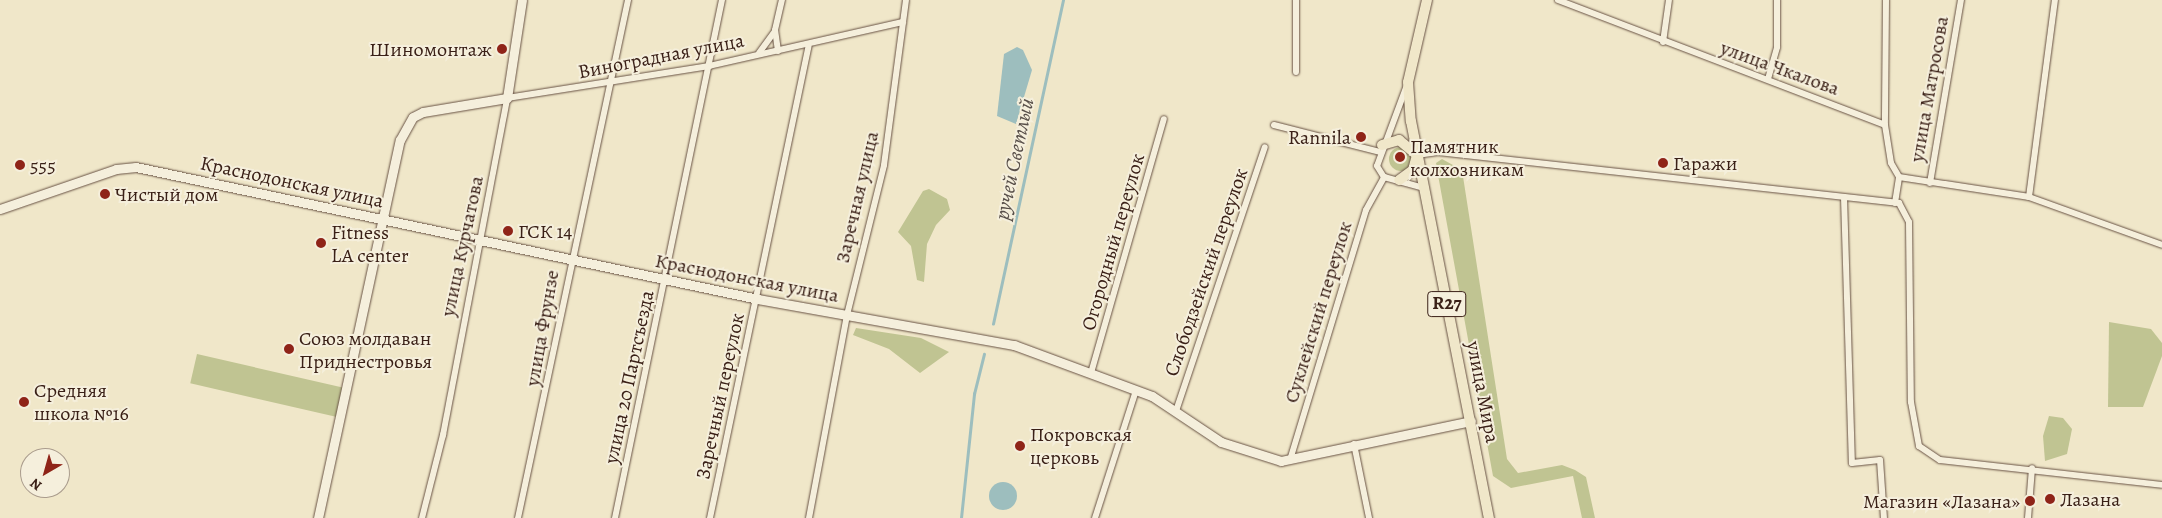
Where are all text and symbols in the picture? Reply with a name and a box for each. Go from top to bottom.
street label: улица Матросова [1904,14,1954,164]
street label: Виноградная улица [576,28,746,84]
street label: улица Чкалова [1717,35,1843,101]
place label: Шиномонтаж [369,37,492,61]
marker: Шиномонтаж [496,43,508,55]
water label: ручей Светлый [989,96,1039,222]
place label: Rannila [1288,125,1351,149]
street label: Заречная улица [830,129,884,265]
marker: Rannila [1355,131,1367,143]
place label: Памятник колхозникам [1410,134,1524,181]
street label: Краснодонская улица [198,151,386,213]
street label: Огородный переулок [1076,151,1150,333]
marker: Памятник колхозникам [1394,151,1406,163]
place label: Гаражи [1673,151,1737,175]
place label: 555 [30,153,56,177]
marker: Гаражи [1657,157,1669,169]
marker: 555 [14,159,26,171]
street label: Слободзейский переулок [1159,165,1253,379]
street label: улица Курчатова [435,173,489,319]
place label: Чистый дом [115,182,218,206]
marker: Чистый дом [99,188,111,200]
street label: Суклейский переулок [1279,218,1357,406]
place label: ГСК 14 [518,219,572,243]
place label: Fitness LA center [331,220,409,267]
marker: ГСК 14 [502,225,514,237]
marker: Fitness LA center [315,237,327,249]
street label: Краснодонская улица [653,248,841,308]
street label: улица Фрунзе [520,268,564,388]
street label: улица 20 Партсъезда [599,288,659,466]
road number: R27 [1427,288,1467,320]
street label: Заречный переулок [691,311,749,481]
place label: Союз молдаван Приднестровья [299,326,432,373]
street label: улица Мира [1461,339,1505,445]
marker: Союз молдаван Приднестровья [283,343,295,355]
place label: Средняя школа №16 [34,379,129,426]
marker: Средняя школа №16 [18,396,30,408]
place label: Покровская церковь [1030,422,1132,469]
marker: Покровская церковь [1014,440,1026,452]
north arrow [20,448,70,498]
text: N [26,474,46,495]
place label: Лазана [2060,487,2120,511]
place label: Магазин «Лазана» [1863,489,2020,513]
marker: Лазана [2044,493,2056,505]
marker: Магазин «Лазана» [2024,495,2036,507]

